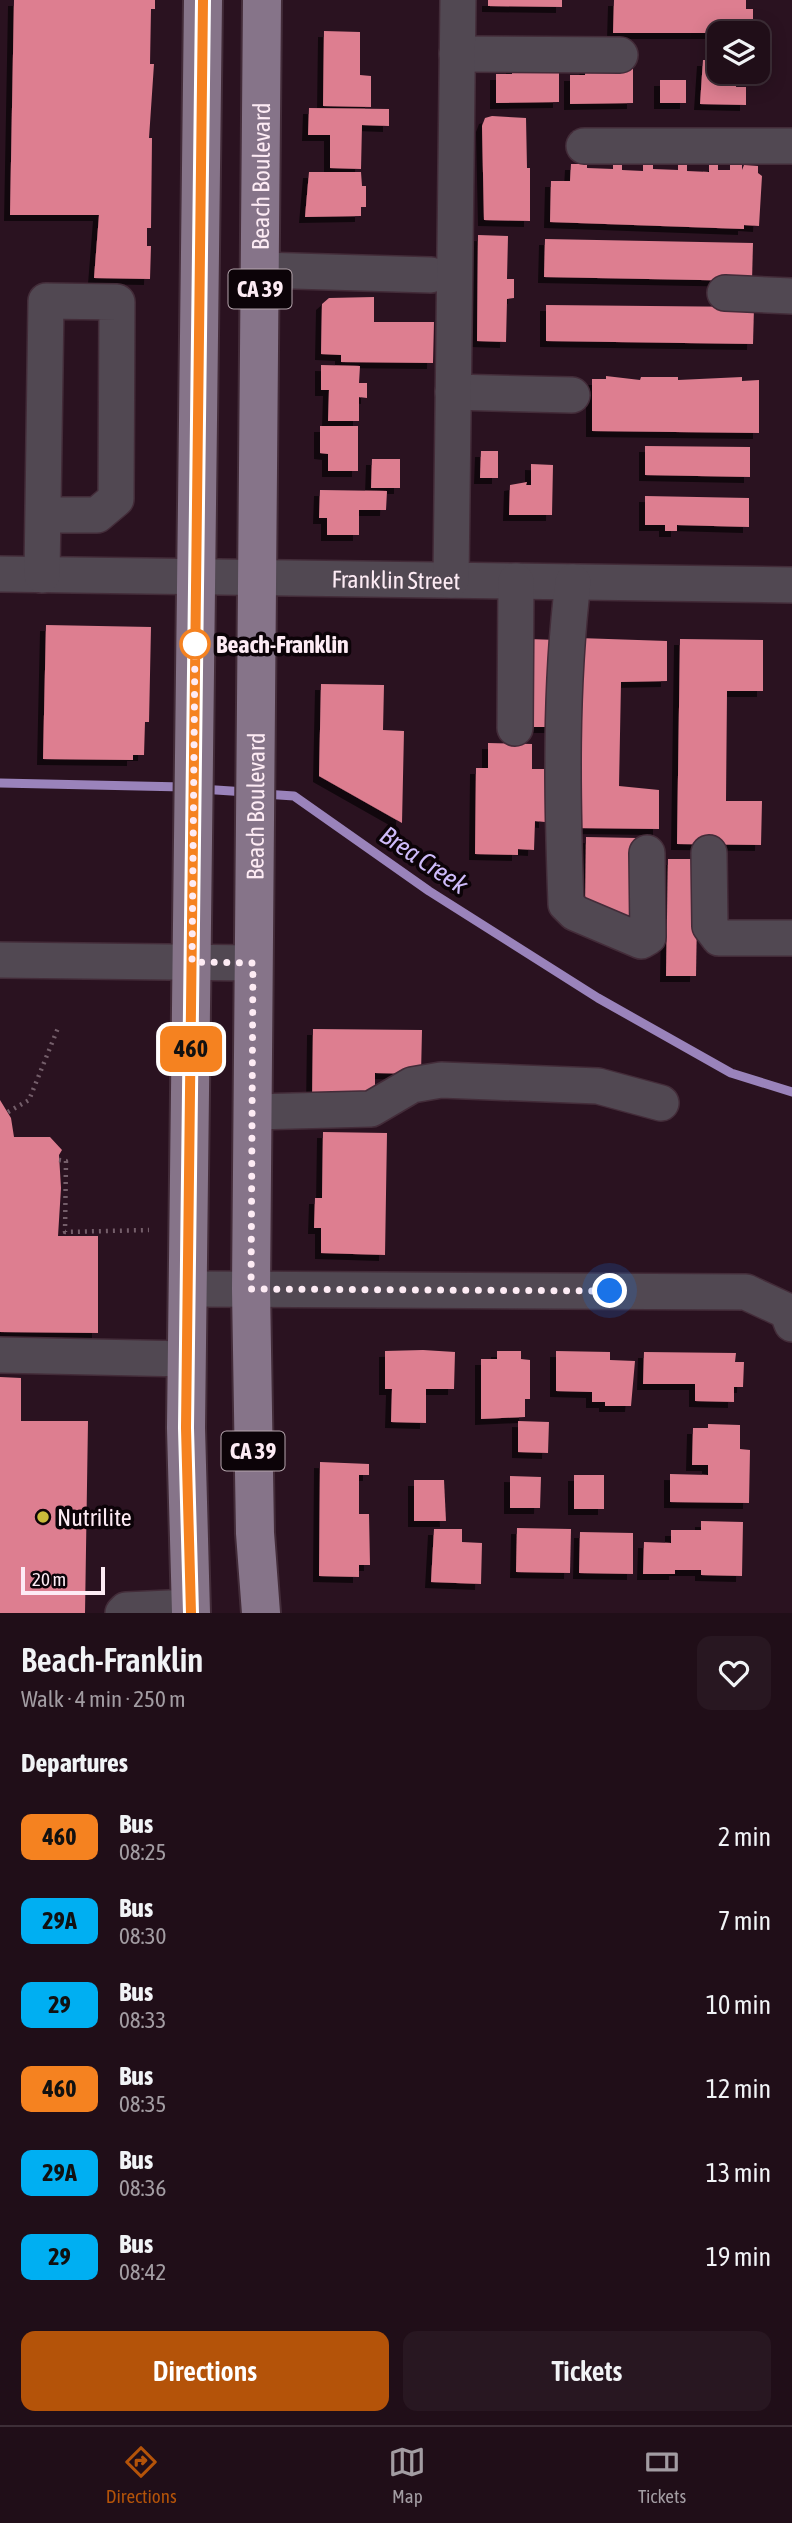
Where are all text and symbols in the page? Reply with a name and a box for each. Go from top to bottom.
map controls [707,21,770,84]
button: layers [707,21,770,84]
street label: Beach Boulevard [246,102,275,250]
road number: CA 39 [229,270,292,308]
street label: Franklin Street [331,565,461,594]
marker: Beach-Franklin [180,629,210,659]
place label: Beach-Franklin [216,631,349,658]
street label: Beach Boulevard [241,732,269,880]
water label: Brea Creek [374,820,474,901]
line badge: 460 [151,1026,231,1072]
text: 460 [174,1035,208,1062]
your location [592,1273,627,1308]
road number: CA 39 [222,1432,284,1470]
place label: Nutrilite [57,1504,132,1531]
marker: Nutrilite [35,1509,51,1525]
scale bar [21,1564,105,1596]
text: 20 m [32,1568,66,1590]
button: heart [697,1636,771,1710]
text: Beach-Franklin [21,1641,203,1679]
text: Walk · 4 min · 250 m [21,1686,185,1712]
text: Departures [21,1748,128,1778]
text: Bus [119,1809,153,1839]
text: 2 min [718,1822,771,1852]
text: 460 [43,1823,76,1850]
text: 08:25 [119,1839,166,1865]
text: Bus [119,1893,153,1923]
text: 7 min [718,1906,771,1936]
text: 29A [42,1907,77,1934]
text: 08:30 [119,1923,166,1949]
text: Bus [119,1977,153,2007]
text: 10 min [706,1990,771,2020]
text: 29 [48,1991,71,2018]
text: 08:33 [119,2007,166,2033]
text: Bus [119,2061,153,2091]
text: 12 min [706,2074,771,2104]
text: 460 [43,2075,76,2102]
text: 08:35 [119,2091,166,2117]
text: Bus [119,2145,153,2175]
text: 13 min [706,2158,771,2188]
text: 29A [42,2159,77,2186]
text: 08:36 [119,2175,166,2201]
text: Bus [119,2229,153,2259]
text: 19 min [706,2242,771,2272]
text: 29 [48,2243,71,2270]
text: 08:42 [119,2259,166,2285]
button: Directions [21,2331,389,2411]
button: Tickets [403,2331,771,2411]
tab: Directions [106,2443,177,2507]
tab: Map [388,2443,426,2507]
tab: Tickets [638,2443,686,2507]

